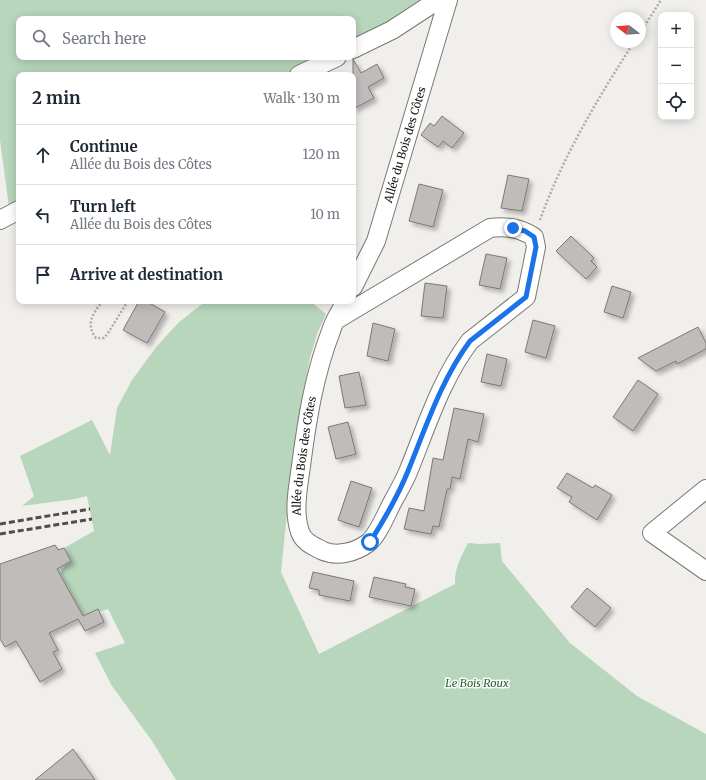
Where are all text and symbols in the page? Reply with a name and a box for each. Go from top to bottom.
north arrow [610,12,646,48]
map controls [658,12,694,120]
button: + [658,12,694,48]
search box [16,16,356,60]
icon: search [30,27,52,49]
text: Search here [62,29,146,48]
button: − [658,48,694,84]
button: locate [658,84,694,120]
street label: Allée du Bois des Côtes [381,85,429,205]
text: 2 min [32,87,80,109]
text: Walk · 130 m [263,90,340,107]
text: Continue [70,137,138,156]
icon: ahead [32,144,54,166]
text: 120 m [302,146,340,163]
text: Allée du Bois des Côtes [70,156,212,173]
text: Turn left [70,197,136,216]
icon: left [32,204,54,226]
text: 10 m [310,206,340,223]
text: Allée du Bois des Côtes [70,216,212,233]
route end [504,219,522,237]
icon: arrive [32,264,54,286]
text: Arrive at destination [70,265,223,284]
street label: Allée du Bois des Côtes [289,395,319,517]
route start [361,533,379,551]
park label: Le Bois Roux [445,676,509,690]

